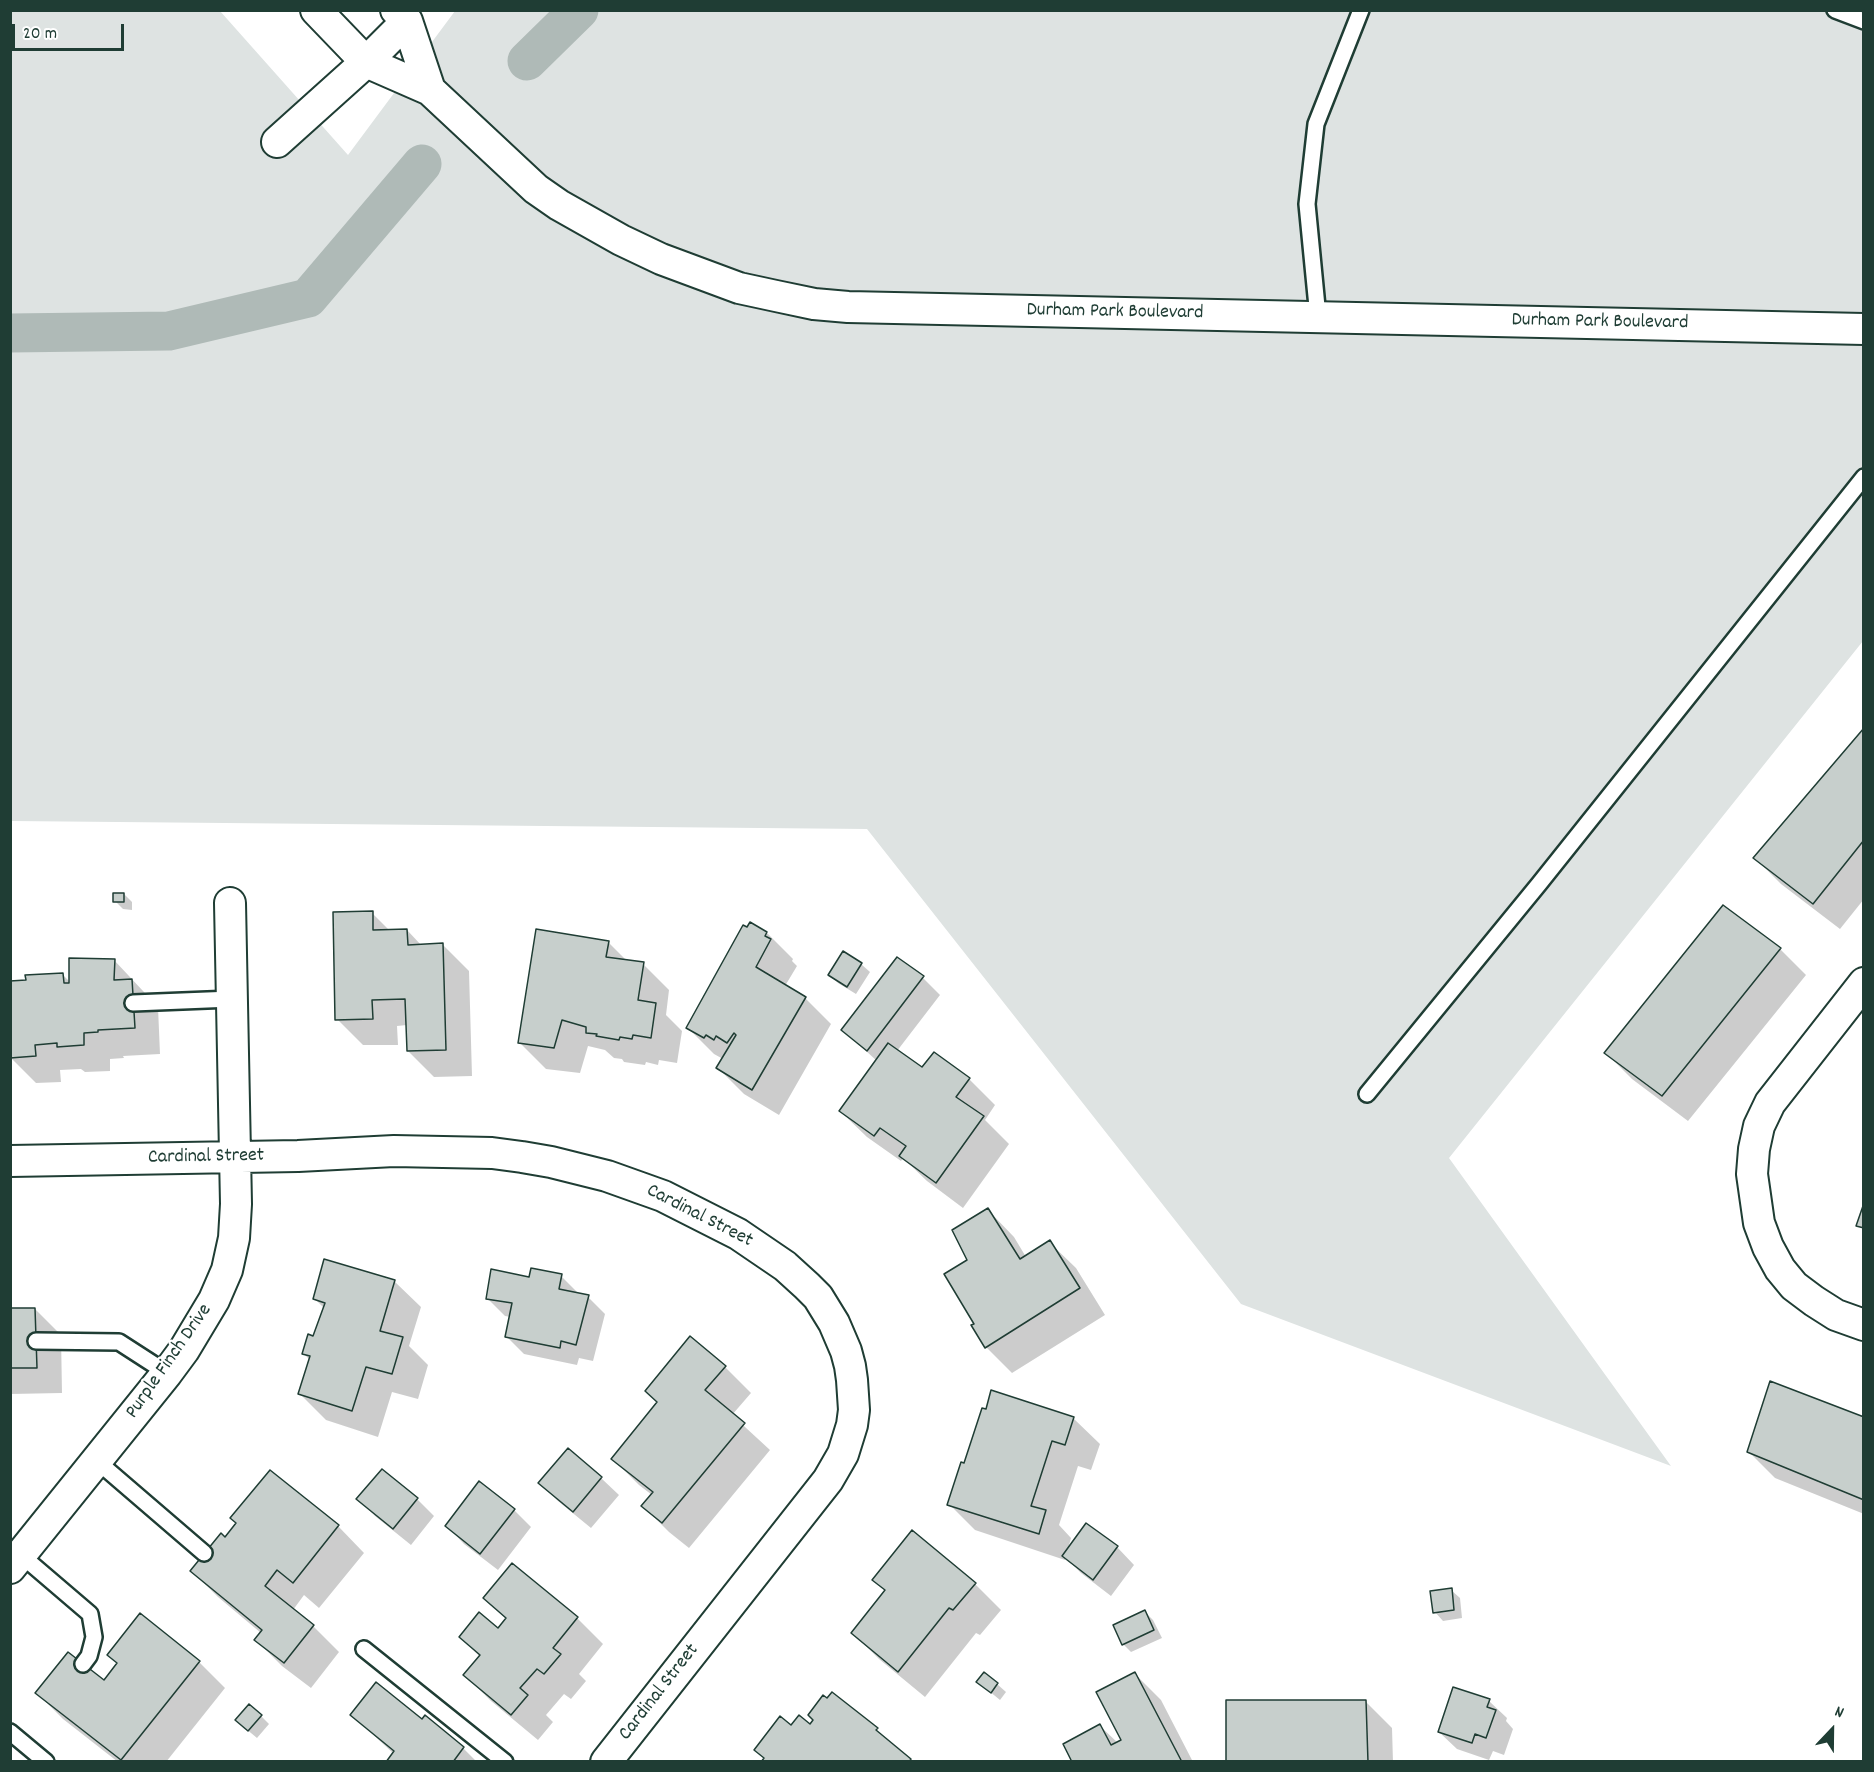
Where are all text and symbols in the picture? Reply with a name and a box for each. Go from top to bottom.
scale bar [15,12,128,50]
text: 20 m [23,22,57,47]
street label: Durham Park Boulevard [1026,299,1204,327]
street label: Durham Park Boulevard [1511,309,1689,337]
street label: Cardinal Street [148,1145,264,1171]
street label: Cardinal Street [642,1180,756,1254]
street label: Purple Finch Drive [122,1300,218,1424]
street label: Cardinal Street [615,1640,705,1746]
north arrow [1802,1700,1862,1760]
text: N [1831,1701,1847,1725]

